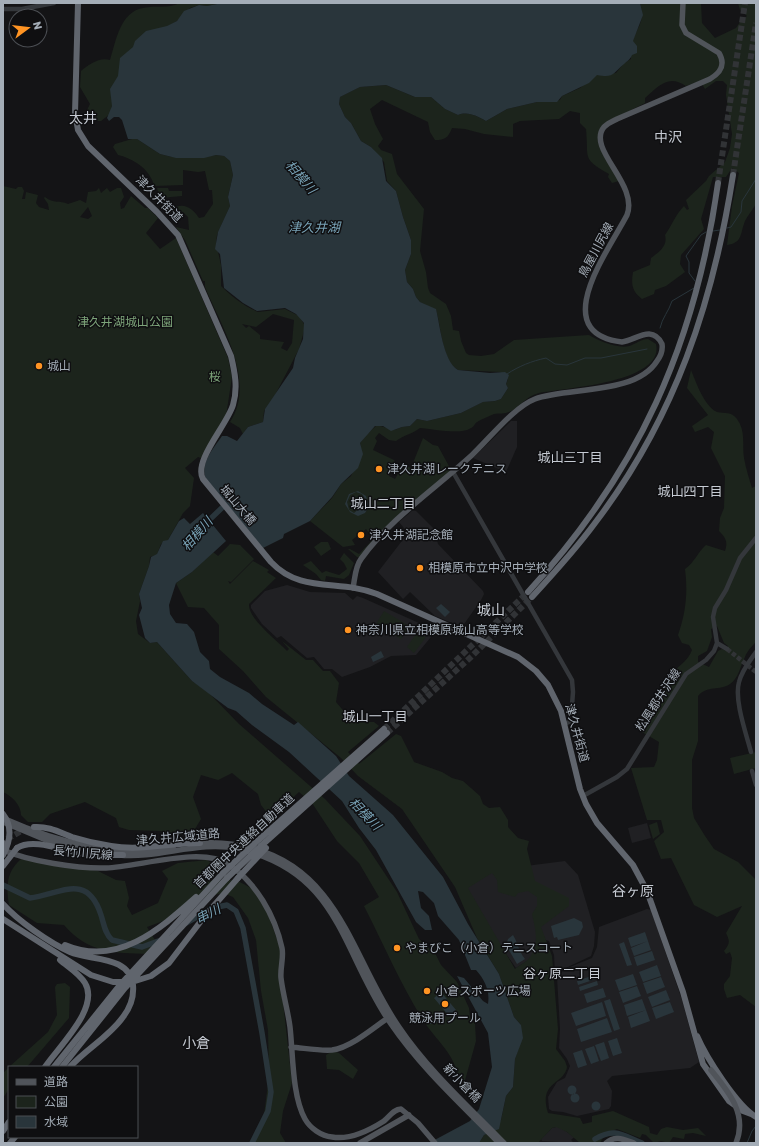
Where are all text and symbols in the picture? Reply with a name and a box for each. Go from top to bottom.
north arrow [8,8,48,48]
text: N [30,20,45,31]
district label: 太井 [69,110,97,127]
district label: 中沢 [654,129,682,146]
water label: 相模川 [283,157,321,198]
street label: 津久井街道 [133,173,185,225]
water label: 津久井湖 [288,220,342,235]
street label: 鳥屋川尻線 [576,220,616,280]
park label: 津久井湖城山公園 [77,315,173,329]
place label: 城山 [47,359,71,373]
marker: 城山 [34,361,44,371]
park label: 桜 [209,370,221,384]
district label: 城山三丁目 [537,450,603,465]
place label: 津久井湖レークテニス [387,462,507,476]
marker: 津久井湖レークテニス [374,464,384,474]
street label: 城山大橋 [217,482,259,528]
district label: 城山四丁目 [657,484,723,499]
district label: 城山二丁目 [350,496,416,511]
water label: 相模川 [179,513,217,554]
place label: 津久井湖記念館 [369,528,453,542]
marker: 津久井湖記念館 [356,530,366,540]
place label: 相模原市立中沢中学校 [428,561,548,575]
marker: 相模原市立中沢中学校 [415,563,425,573]
district label: 城山 [477,602,505,619]
place label: 神奈川県立相模原城山高等学校 [356,623,524,637]
marker: 神奈川県立相模原城山高等学校 [343,625,353,635]
street label: 松風都井沢線 [633,666,683,734]
street label: 津久井街道 [562,702,592,764]
district label: 城山一丁目 [342,709,408,724]
street label: 首都圏中央連絡自動車道 [191,791,297,891]
water label: 相模川 [346,795,385,835]
street label: 津久井広域道路 [136,826,220,848]
street label: 長竹川尻線 [52,843,114,863]
district label: 谷ヶ原 [612,883,654,900]
water label: 串川 [193,901,225,927]
place label: やまびこ（小倉）テニスコート [405,941,573,955]
marker: やまびこ（小倉）テニスコート [392,943,402,953]
district label: 谷ヶ原二丁目 [523,966,601,981]
place label: 小倉スポーツ広場 [435,984,531,998]
marker: 小倉スポーツ広場 [422,986,432,996]
marker: 競泳用プール [440,999,450,1009]
place label: 競泳用プール [409,1011,481,1025]
district label: 小倉 [182,1035,210,1052]
street label: 新小倉橋 [440,1061,484,1105]
legend [8,1066,138,1138]
text: 道路 [44,1075,68,1089]
text: 公園 [44,1095,68,1109]
text: 水域 [44,1115,68,1129]

